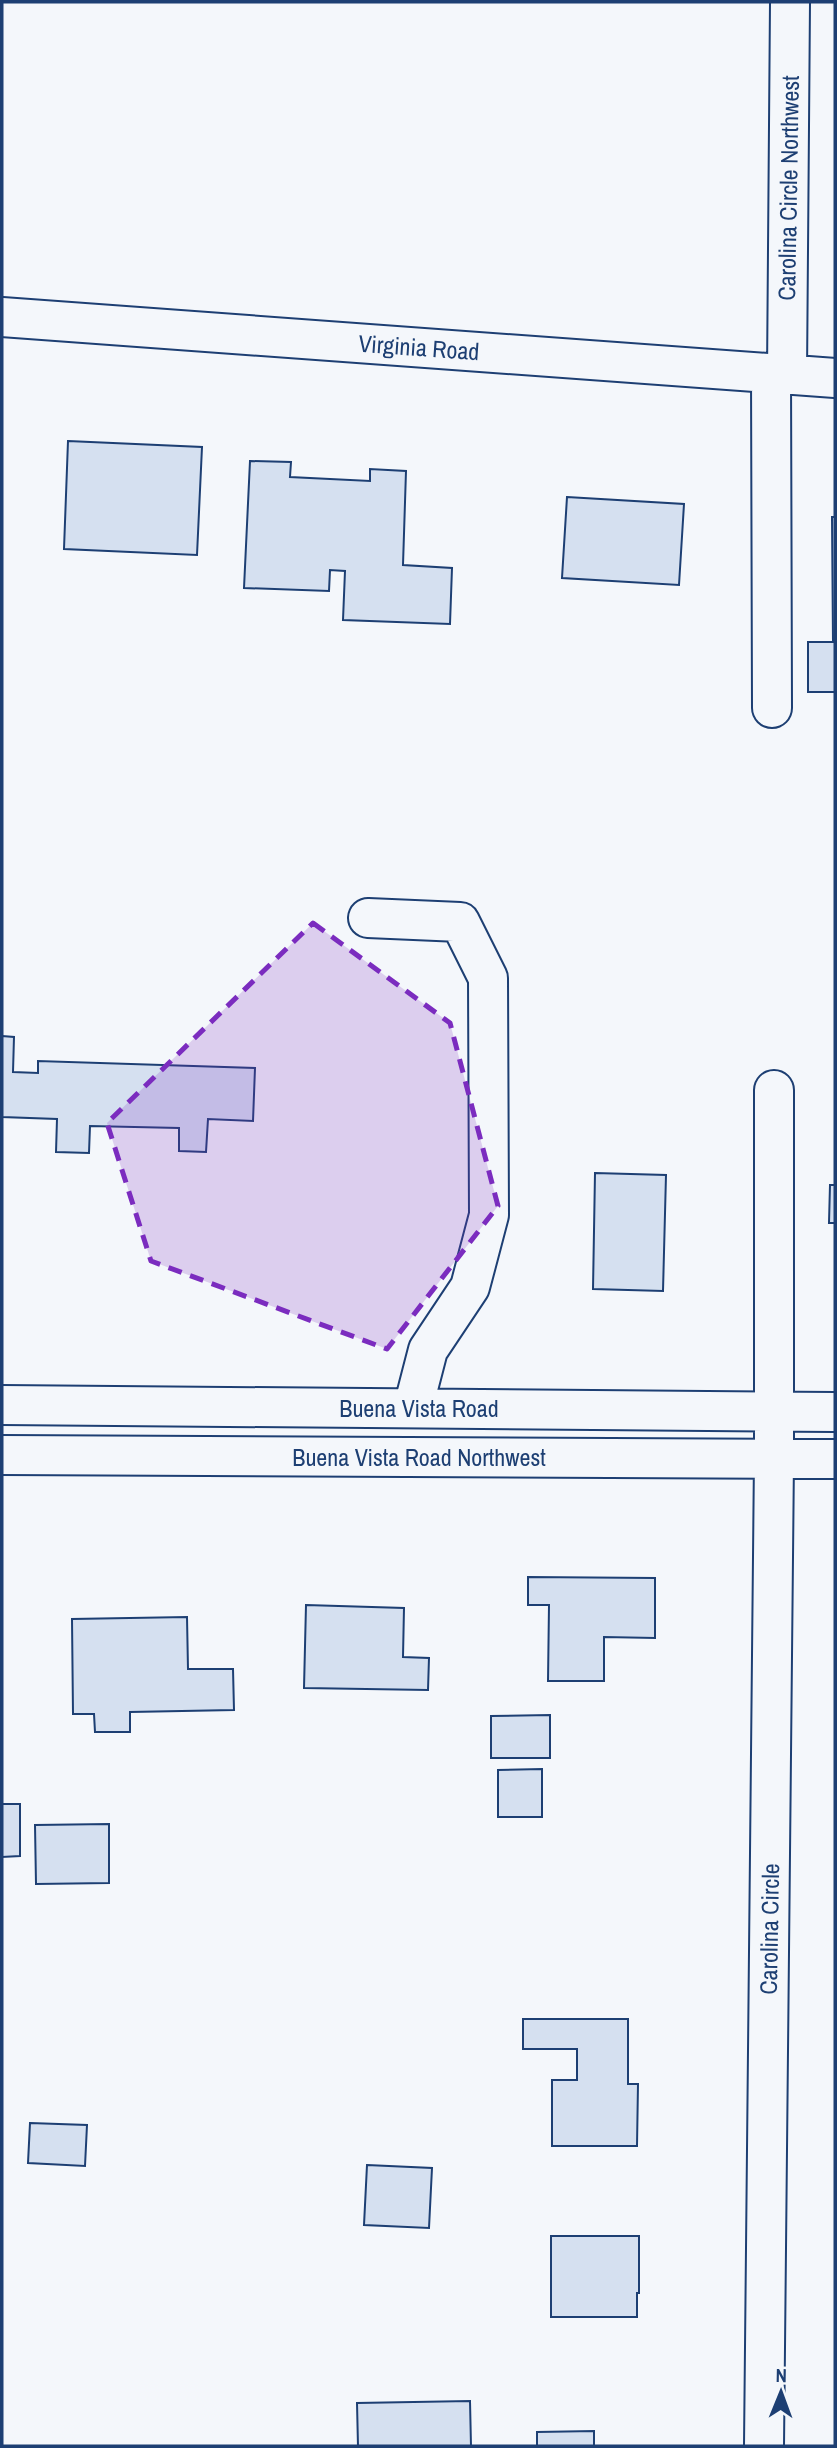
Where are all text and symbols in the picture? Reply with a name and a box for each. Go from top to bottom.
street label: Carolina Circle Northwest [770,75,806,301]
street label: Virginia Road [357,327,481,367]
street label: Buena Vista Road [339,1392,499,1424]
street label: Buena Vista Road Northwest [292,1441,546,1473]
street label: Carolina Circle [752,1863,786,1995]
north arrow [746,2357,816,2427]
text: N [775,2362,787,2388]

